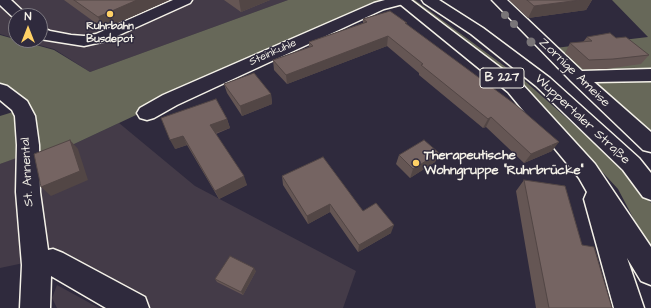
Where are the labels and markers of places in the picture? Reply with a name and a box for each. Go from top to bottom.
marker: Ruhrbahn Busdepot [105,9,115,19]
place label: Ruhrbahn Busdepot [86,20,134,46]
place label: Therapeutische Wohngruppe "Ruhrbrücke" [424,148,584,179]
marker: Therapeutische Wohngruppe "Ruhrbrücke" [411,158,421,168]

